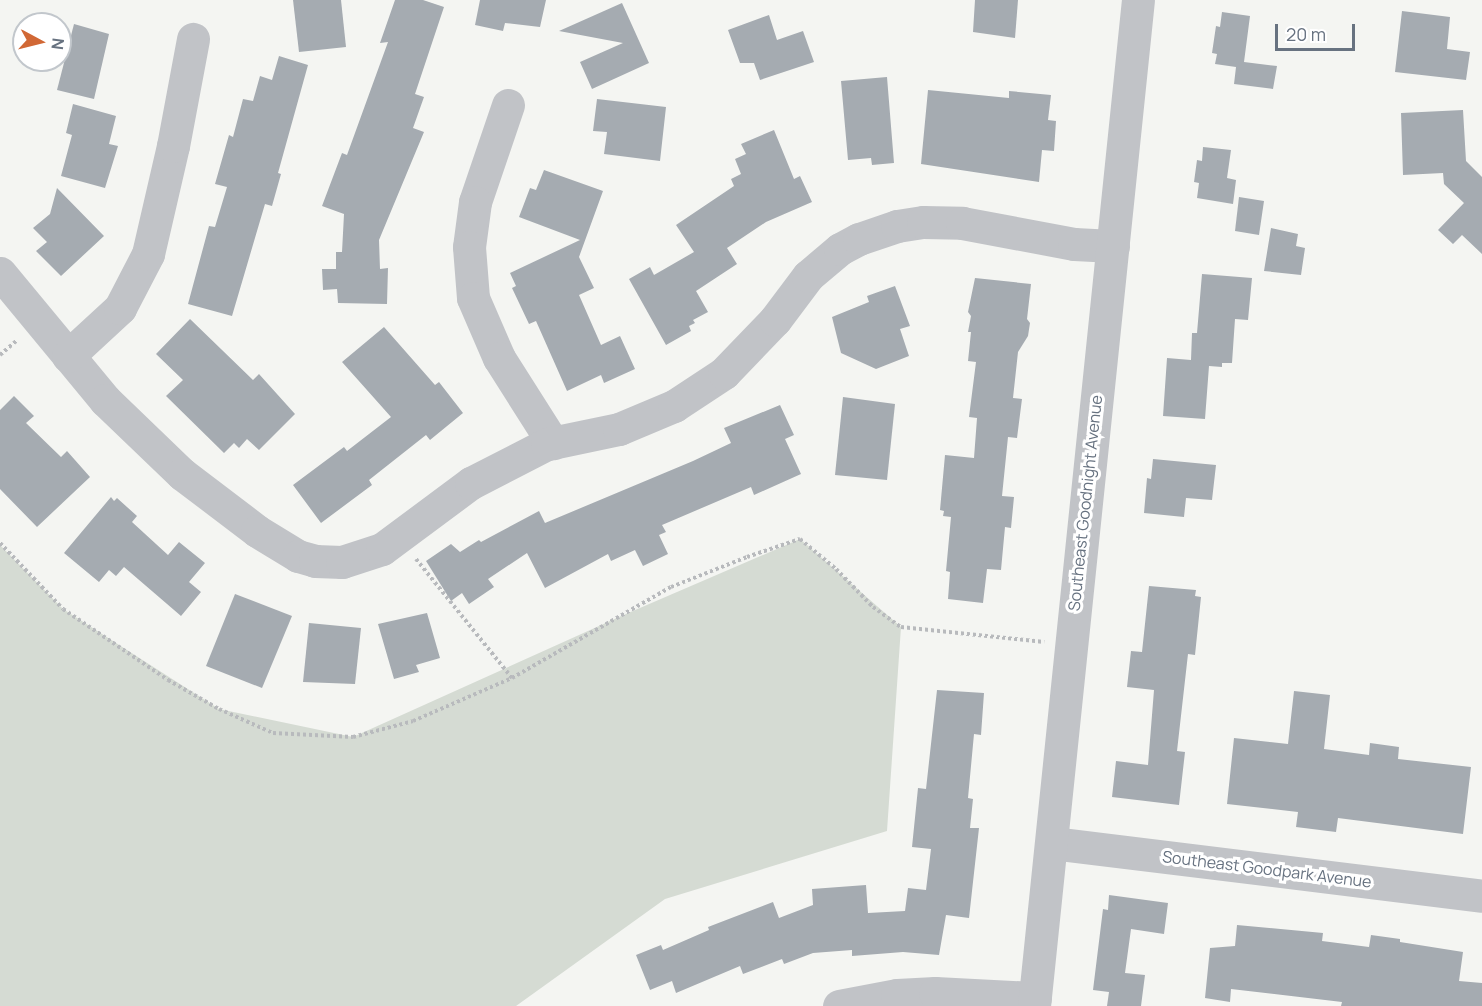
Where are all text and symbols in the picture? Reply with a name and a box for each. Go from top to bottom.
north arrow [12,12,72,72]
scale bar [1278,12,1358,50]
text: 20 m [1286,22,1326,46]
text: N [46,37,69,51]
street label: Southeast Goodnight Avenue [1064,394,1106,612]
street label: Southeast Goodpark Avenue [1161,847,1373,891]

